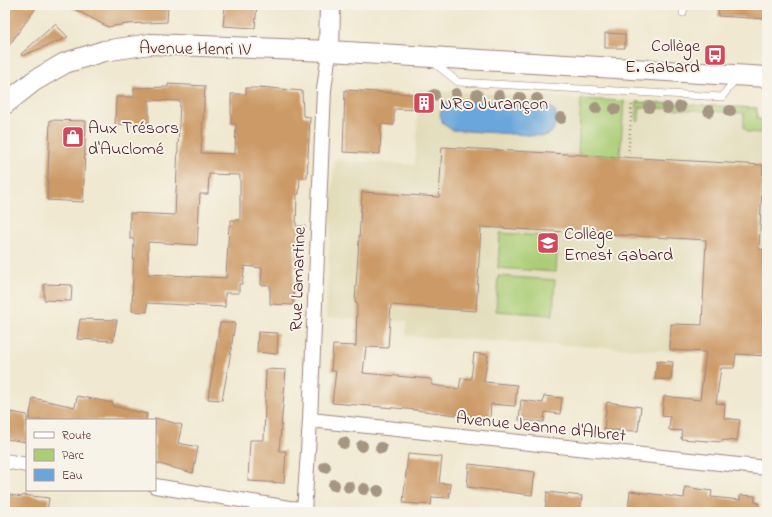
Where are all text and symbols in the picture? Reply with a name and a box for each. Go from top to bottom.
place label: Collège E. Gabard [625,34,701,81]
street label: Avenue Henri IV [139,36,252,64]
bus stop icon: Collège E. Gabard [702,42,728,68]
building icon: NRO Jurançon [411,90,437,116]
place label: NRO Jurançon [440,92,548,118]
place label: Aux Trésors d'Auclomé [88,116,179,163]
shop icon: Aux Trésors d'Auclomé [60,124,86,150]
place label: Collège Ernest Gabard [564,222,673,269]
street label: Rue Lamartine [284,225,314,332]
school or university icon: Collège Ernest Gabard [535,230,561,256]
street label: Avenue Jeanne d'Albret [455,406,627,450]
legend [26,419,156,491]
text: Route [62,427,92,445]
text: Parc [62,447,84,465]
text: Eau [62,467,83,485]

